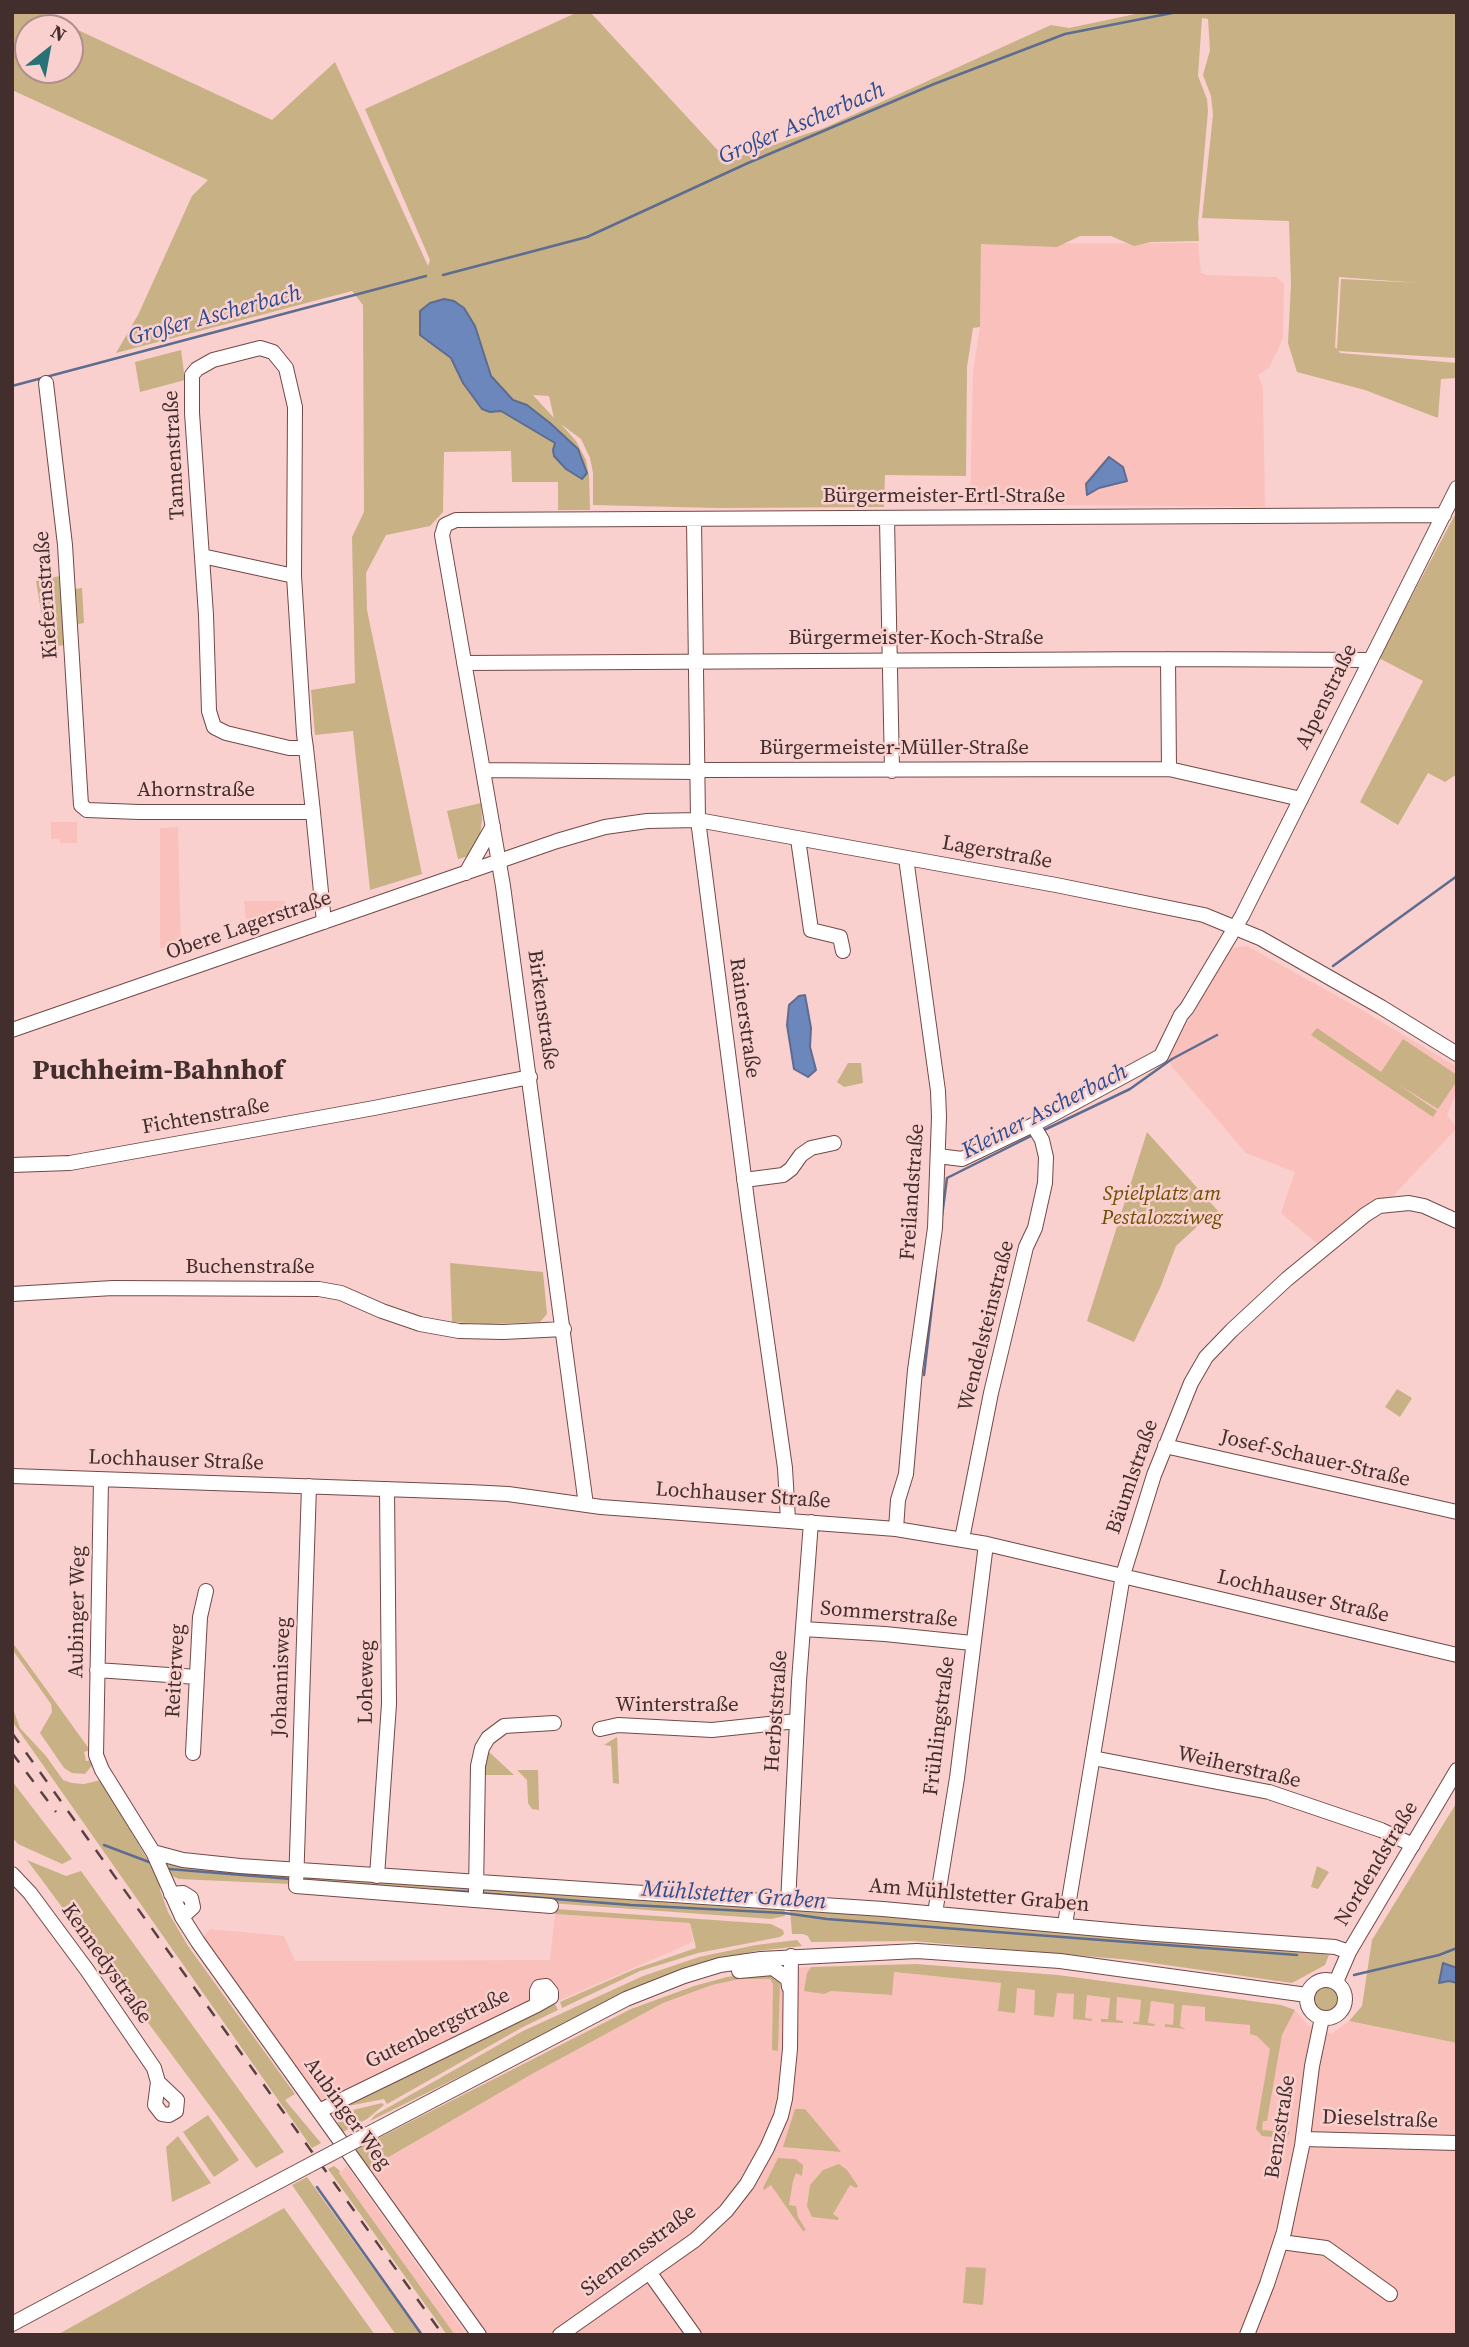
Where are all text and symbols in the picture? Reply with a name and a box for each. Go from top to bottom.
north arrow [14,14,84,84]
text: N [46,18,71,47]
water label: Großer Ascherbach [715,77,889,171]
water label: Großer Ascherbach [126,280,304,352]
street label: Tannenstraße [159,390,191,520]
street label: Bürgermeister-Ertl-Straße [823,484,1065,510]
street label: Kiefernstraße [30,530,64,660]
street label: Bürgermeister-Koch-Straße [788,626,1044,652]
street label: Alpenstraße [1291,640,1363,754]
street label: Bürgermeister-Müller-Straße [759,736,1029,762]
street label: Ahornstraße [137,778,255,804]
street label: Lagerstraße [940,831,1054,875]
street label: Obere Lagerstraße [163,886,335,966]
street label: Birkenstraße [521,948,563,1072]
street label: Rainerstraße [723,956,765,1080]
district label: Puchheim-Bahnhof [32,1055,284,1089]
water label: Kleiner Ascherbach [957,1058,1133,1166]
street label: Fichtenstraße [140,1093,272,1141]
street label: Freilandstraße [896,1123,930,1261]
park label: Spielplatz am Pestalozziweg [1101,1182,1223,1232]
street label: Wendelsteinstraße [954,1238,1020,1414]
street label: Buchenstraße [185,1255,315,1281]
street label: Bäumlstraße [1102,1416,1164,1538]
street label: Josef-Schauer-Straße [1218,1425,1412,1493]
street label: Lochhauser Straße [88,1445,264,1477]
street label: Lochhauser Straße [654,1477,832,1515]
street label: Aubinger Weg [64,1546,92,1678]
street label: Lochhauser Straße [1215,1565,1391,1629]
street label: Sommerstraße [819,1596,959,1634]
street label: Johannisweg [267,1617,297,1737]
street label: Reiterweg [161,1623,191,1719]
street label: Loheweg [354,1640,380,1724]
street label: Herbststraße [760,1649,794,1773]
street label: Frühlingstraße [919,1655,961,1797]
street label: Winterstraße [615,1693,739,1719]
street label: Weiherstraße [1175,1742,1303,1794]
street label: Nordendstraße [1330,1797,1424,1931]
street label: Am Mühlstetter Graben [868,1874,1090,1918]
water label: Mühlstetter Graben [641,1876,827,1916]
street label: Kennedystraße [55,1899,157,2029]
street label: Gutenbergstraße [362,1983,514,2075]
street label: Aubinger Weg [298,2053,396,2175]
street label: Benzstraße [1260,2073,1302,2181]
street label: Dieselstraße [1322,2105,1438,2135]
street label: Siemensstraße [576,2200,702,2302]

